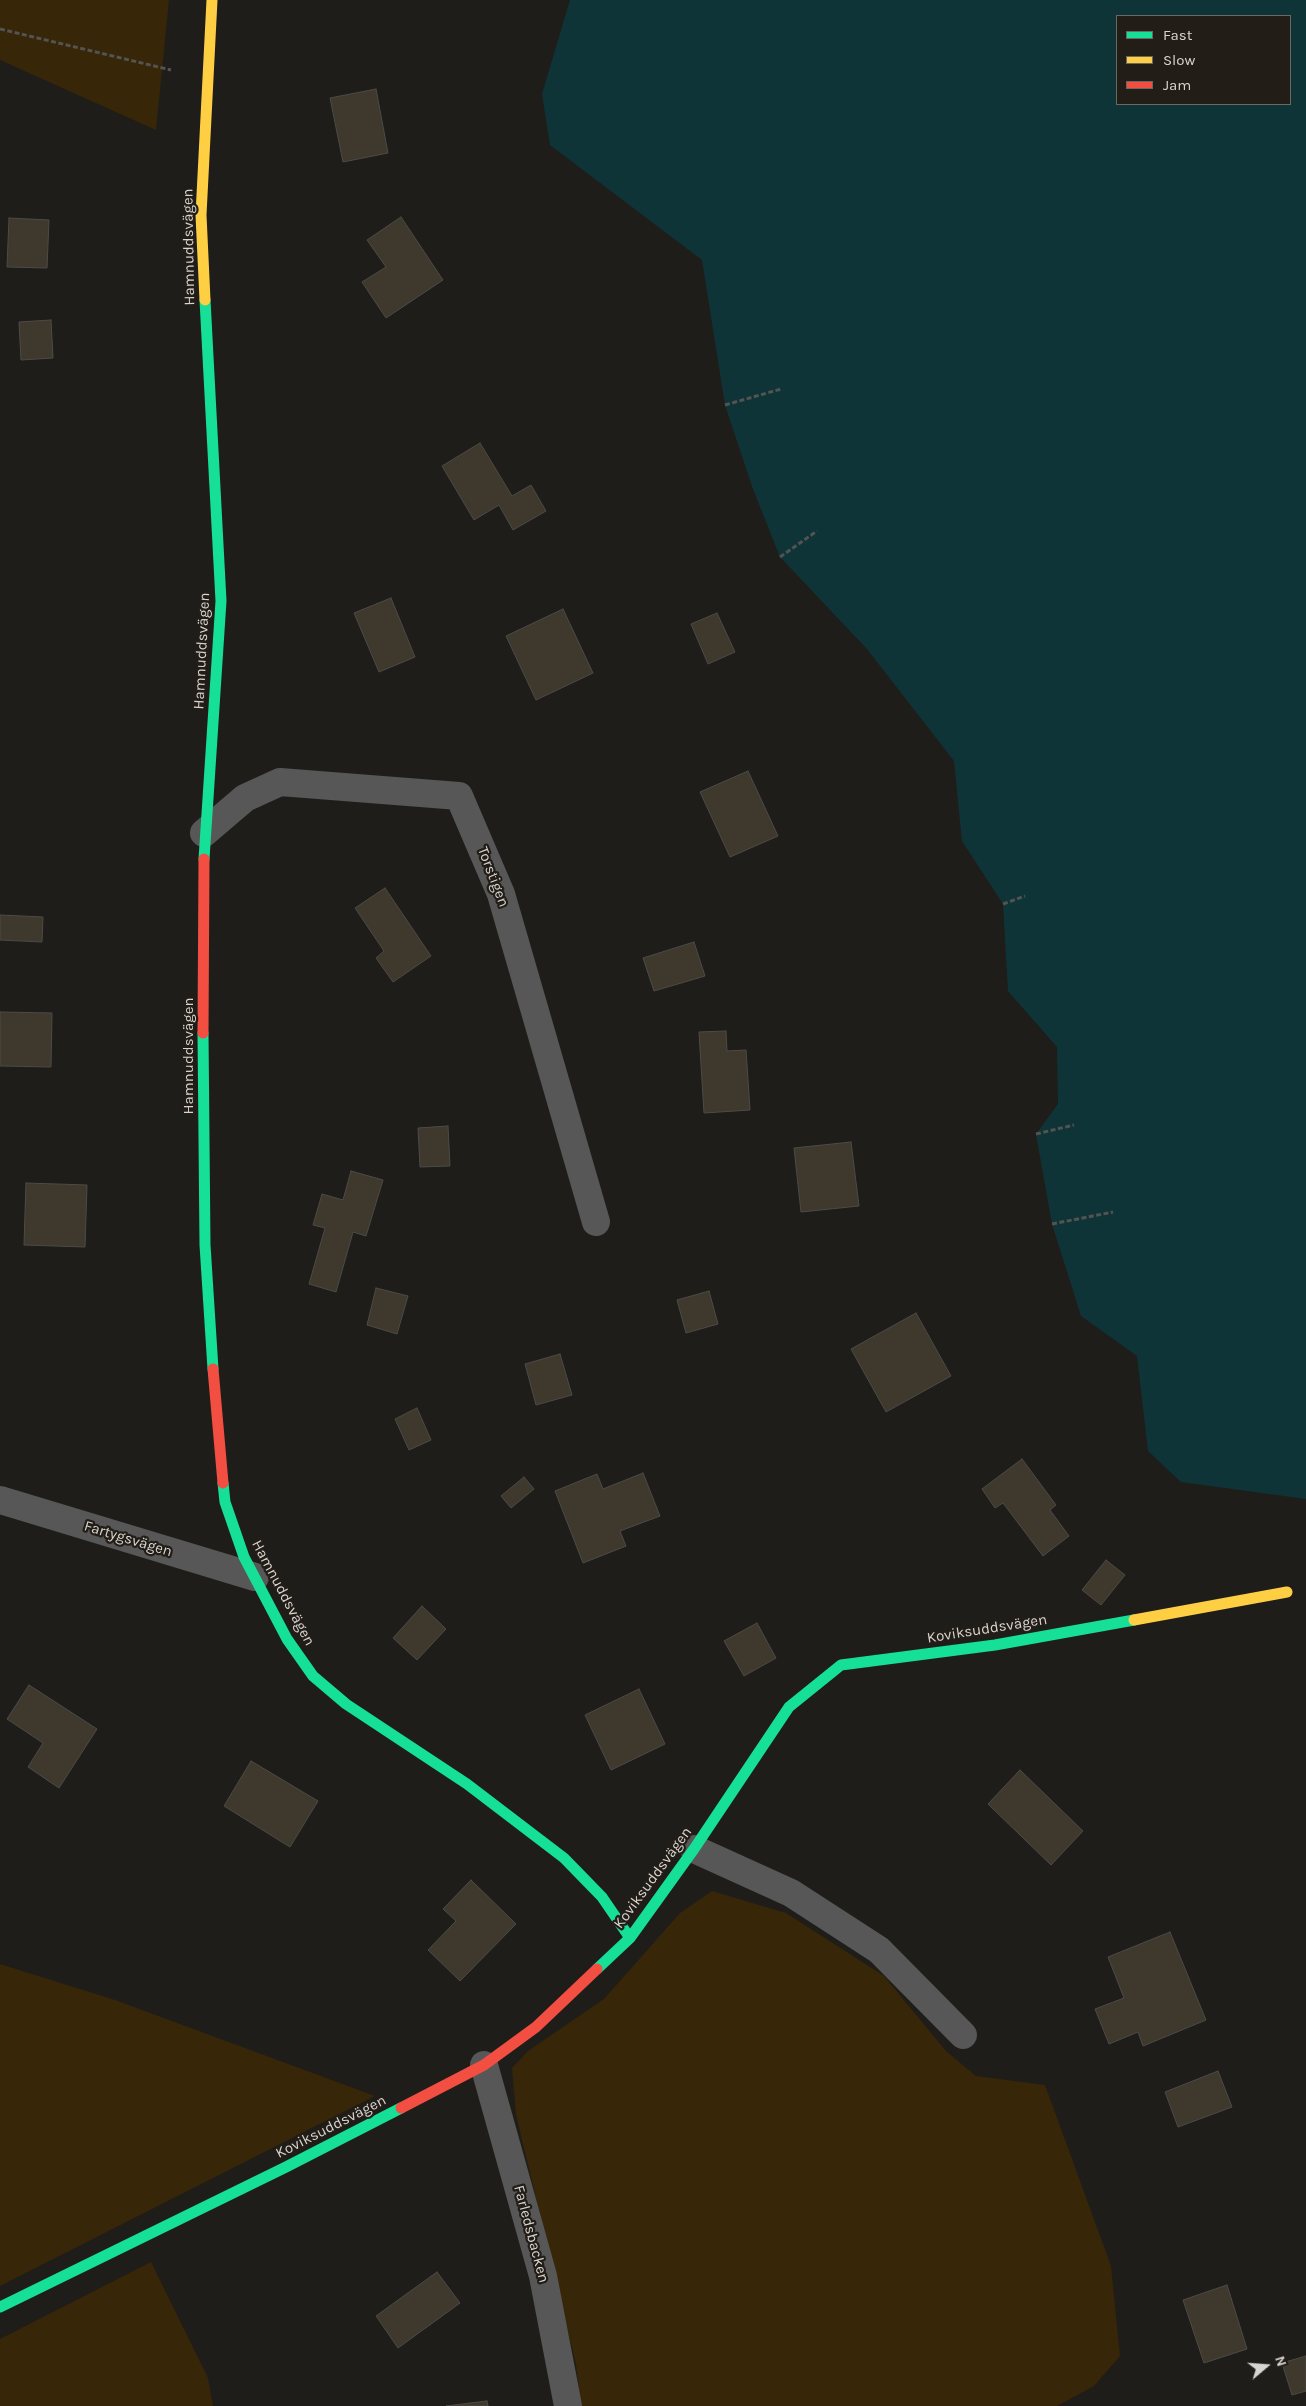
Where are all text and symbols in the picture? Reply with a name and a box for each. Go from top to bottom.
legend [1116,15,1291,105]
text: Fast [1163,26,1192,44]
text: Slow [1163,51,1195,69]
text: Jam [1163,76,1191,94]
street label: Hamnuddsvägen [179,188,199,306]
street label: Hamnuddsvägen [190,592,214,710]
street label: Torstigen [473,844,513,910]
street label: Hamnuddsvägen [180,997,198,1115]
street label: Fartygsvägen [82,1517,174,1561]
street label: Hamnuddsvägen [248,1537,318,1649]
street label: Koviksuddsvägen [926,1611,1048,1647]
street label: Koviksuddsvägen [610,1824,696,1932]
street label: Koviksuddsvägen [273,2091,389,2163]
street label: Farledsbacken [509,2183,553,2285]
north arrow [1241,2341,1291,2391]
text: N [1271,2354,1290,2369]

